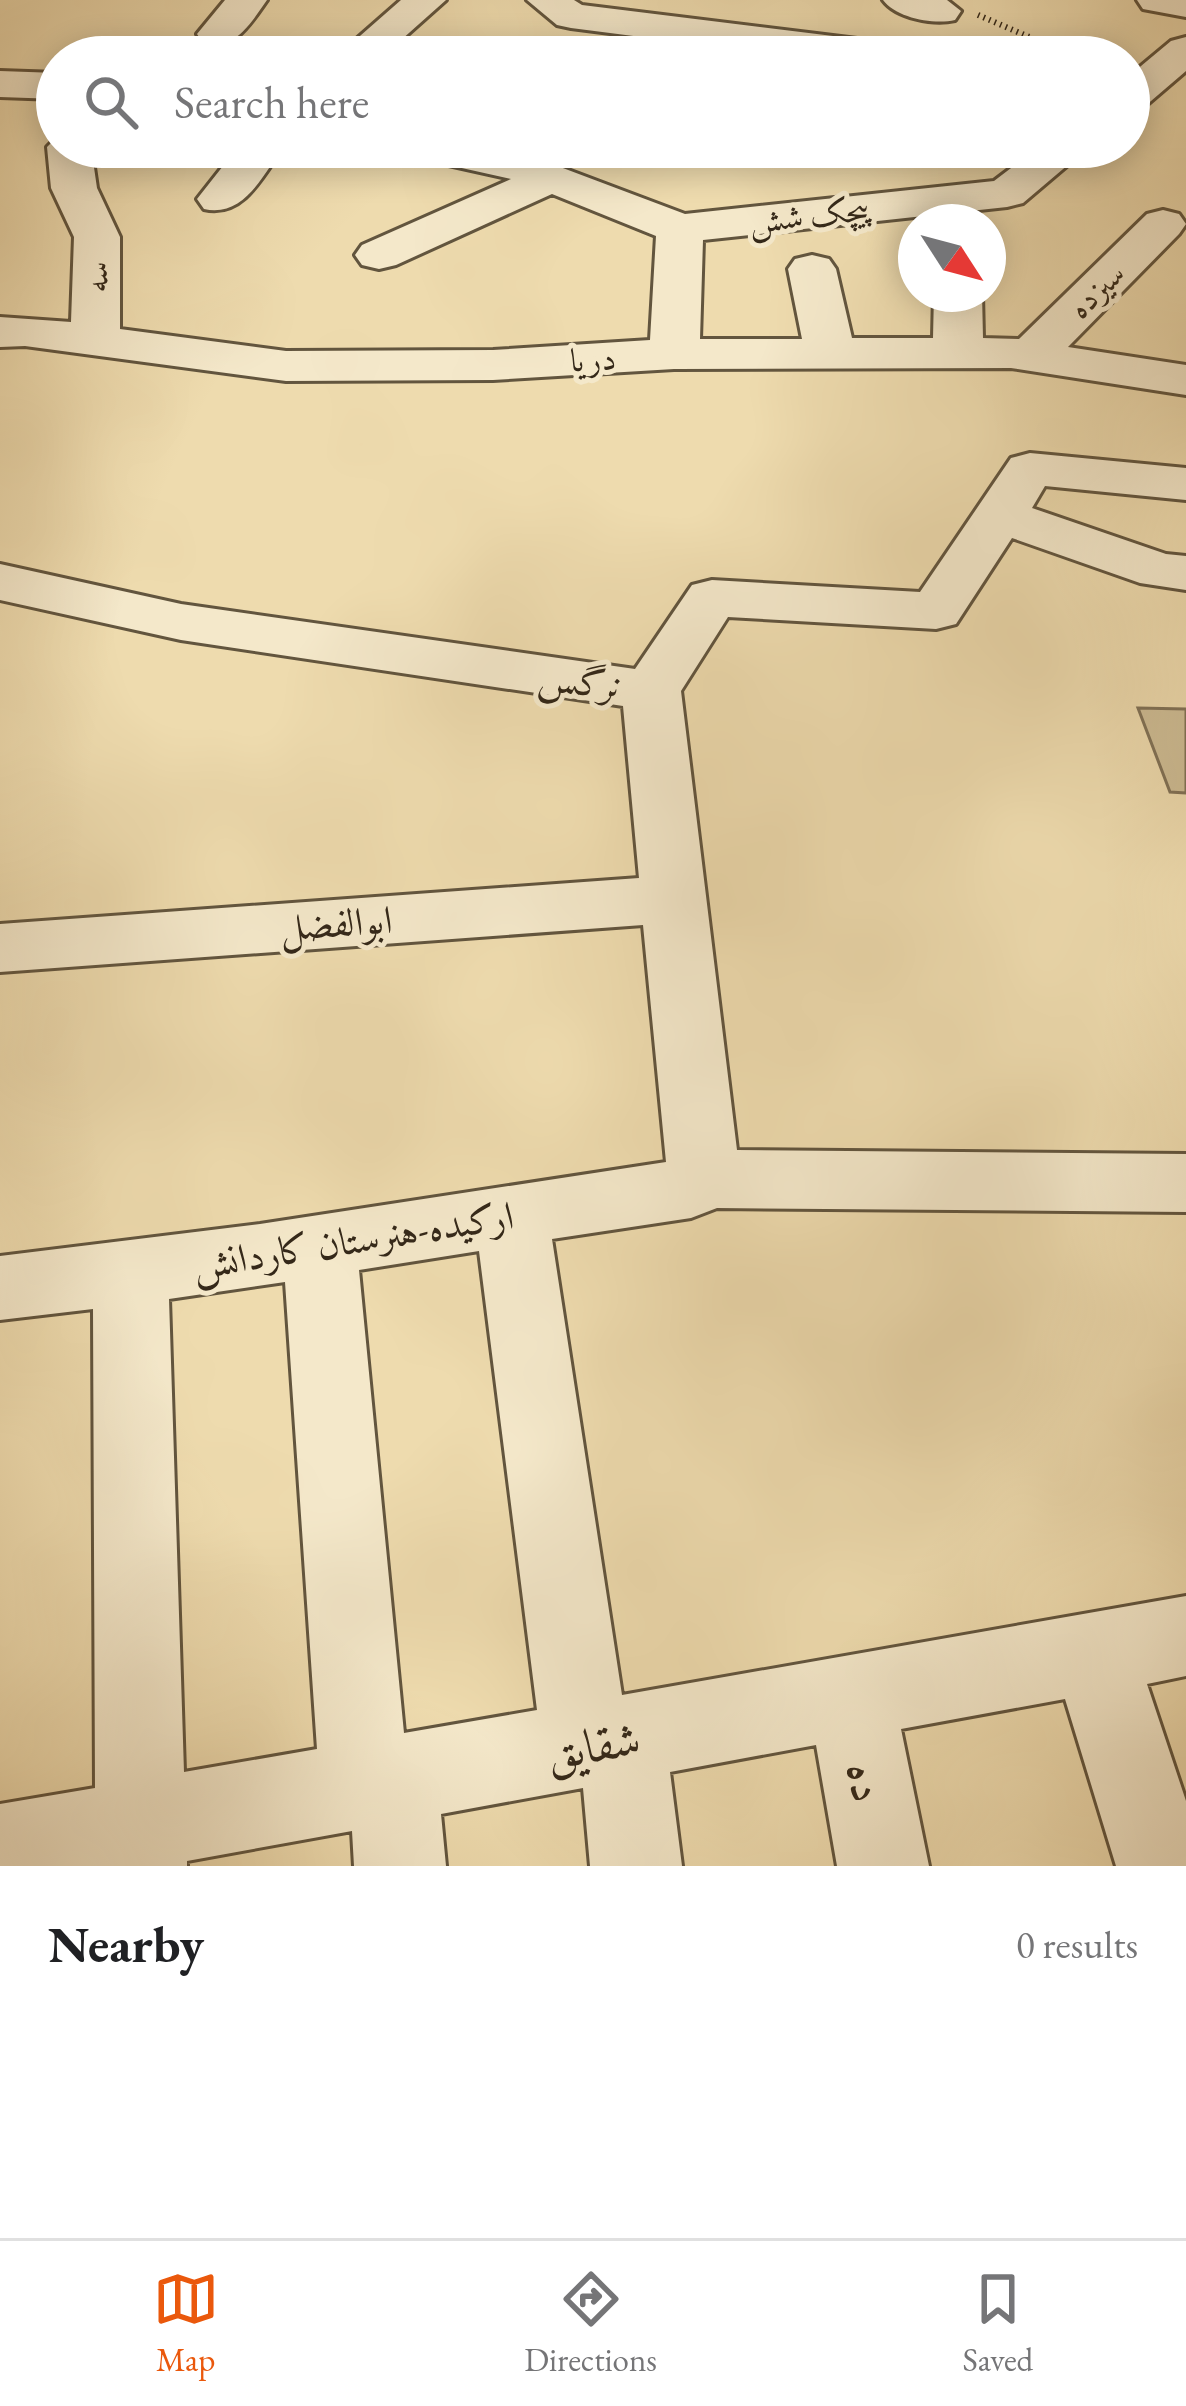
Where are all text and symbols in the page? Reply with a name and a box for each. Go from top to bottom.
search box [36,36,1150,168]
icon: search [78,69,144,135]
text: Search here [174,73,369,131]
street label: پیچک شش [747,187,874,244]
north arrow [898,204,1006,312]
street label: سیزده [1058,252,1134,328]
street label: سه [74,261,118,293]
street label: دریا [569,336,617,382]
street label: نرگس [535,650,625,714]
street label: ابوالفضل [278,894,394,954]
street label: ارکیده-هنرستان کاردانش [189,1189,518,1293]
street label: شقایق [541,1706,645,1784]
street label: ده [833,1757,901,1807]
text: Nearby [48,1911,204,1977]
text: 0 results [1016,1919,1138,1970]
tab: Map [153,2266,219,2381]
tab: Directions [524,2266,657,2381]
tab: Saved [963,2266,1033,2381]

